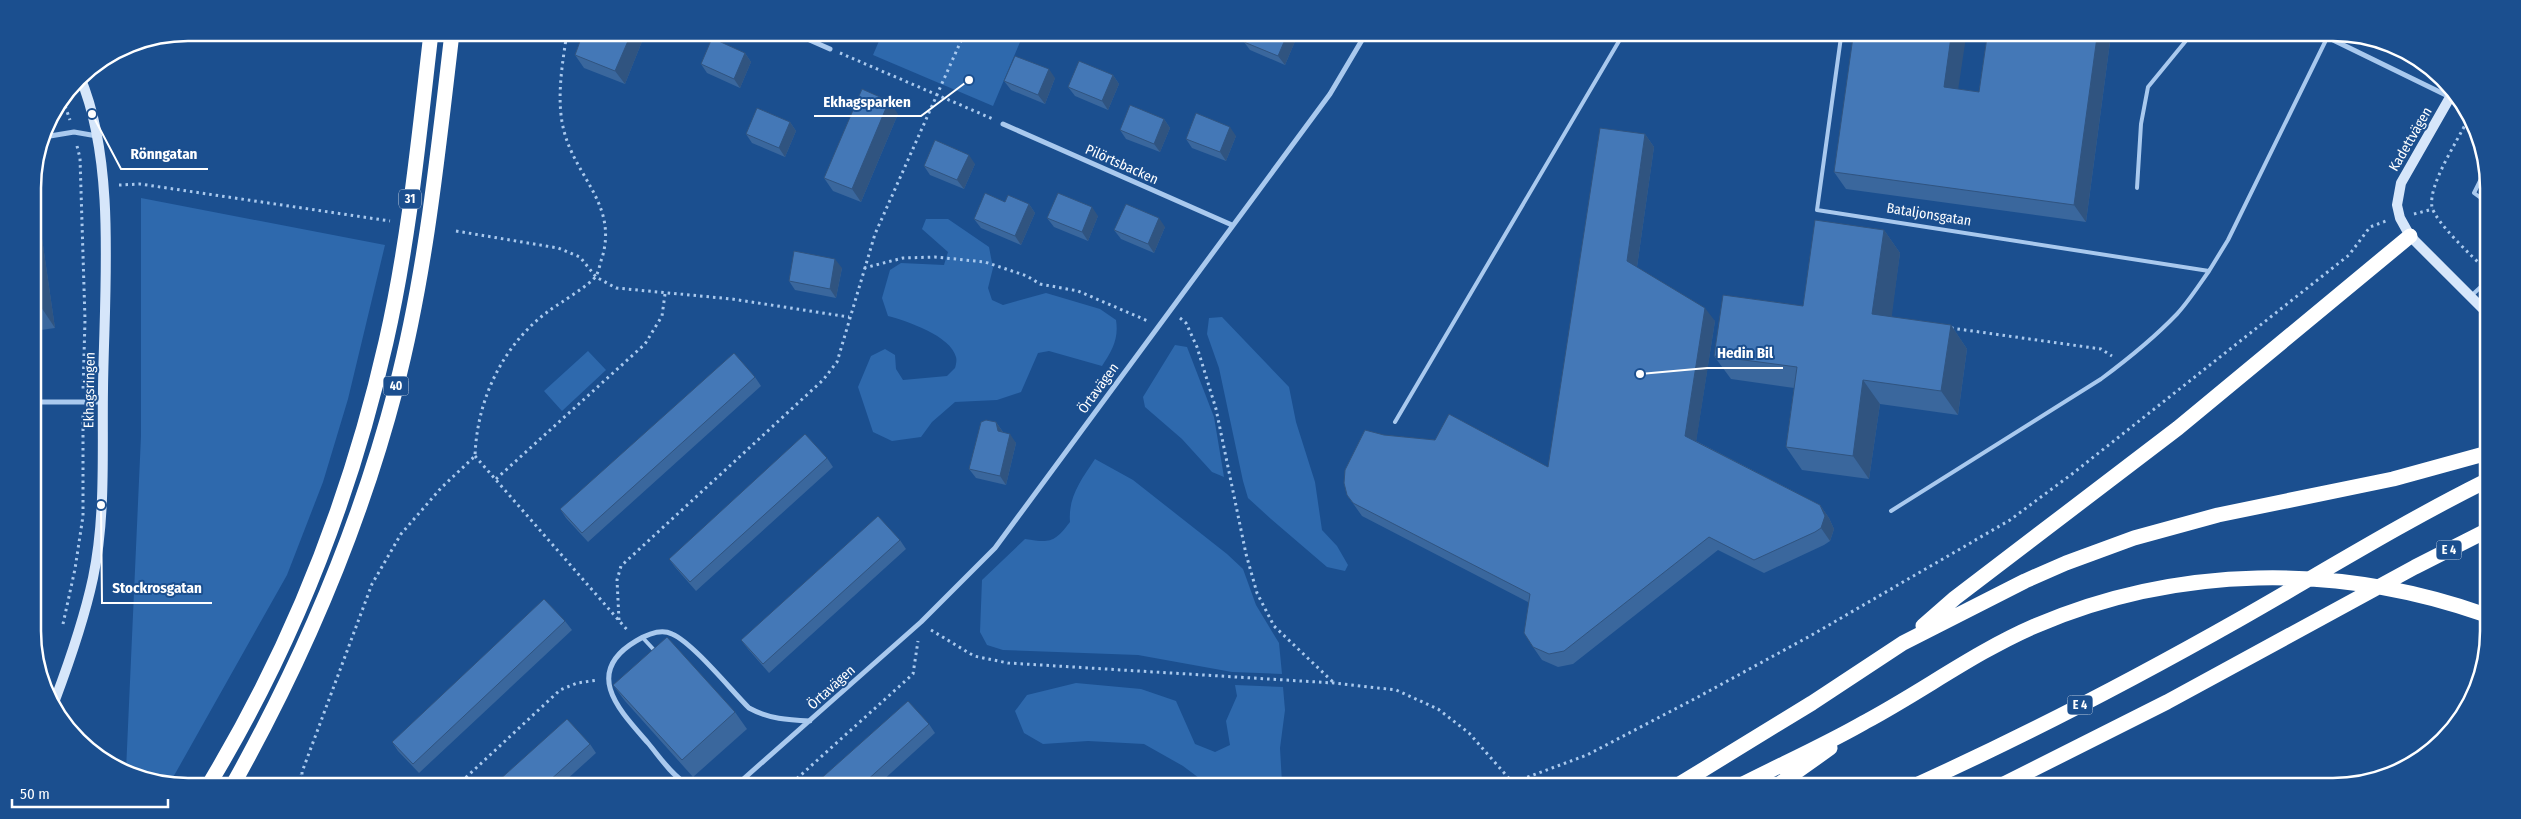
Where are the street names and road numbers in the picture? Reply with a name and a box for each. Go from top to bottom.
street label: Kadettvägen [2385,104,2436,174]
street label: Pilörtsbacken [1083,141,1161,188]
road number: 31 [399,190,421,208]
street label: Bataljonsgatan [1885,199,1973,230]
street label: Ekhagsringen [80,352,99,428]
street label: Örtavägen [1074,359,1122,417]
road number: 40 [384,376,408,396]
road number: E 4 [2436,540,2462,560]
street label: Örtavägen [803,661,859,713]
road number: E 4 [2068,696,2092,714]

